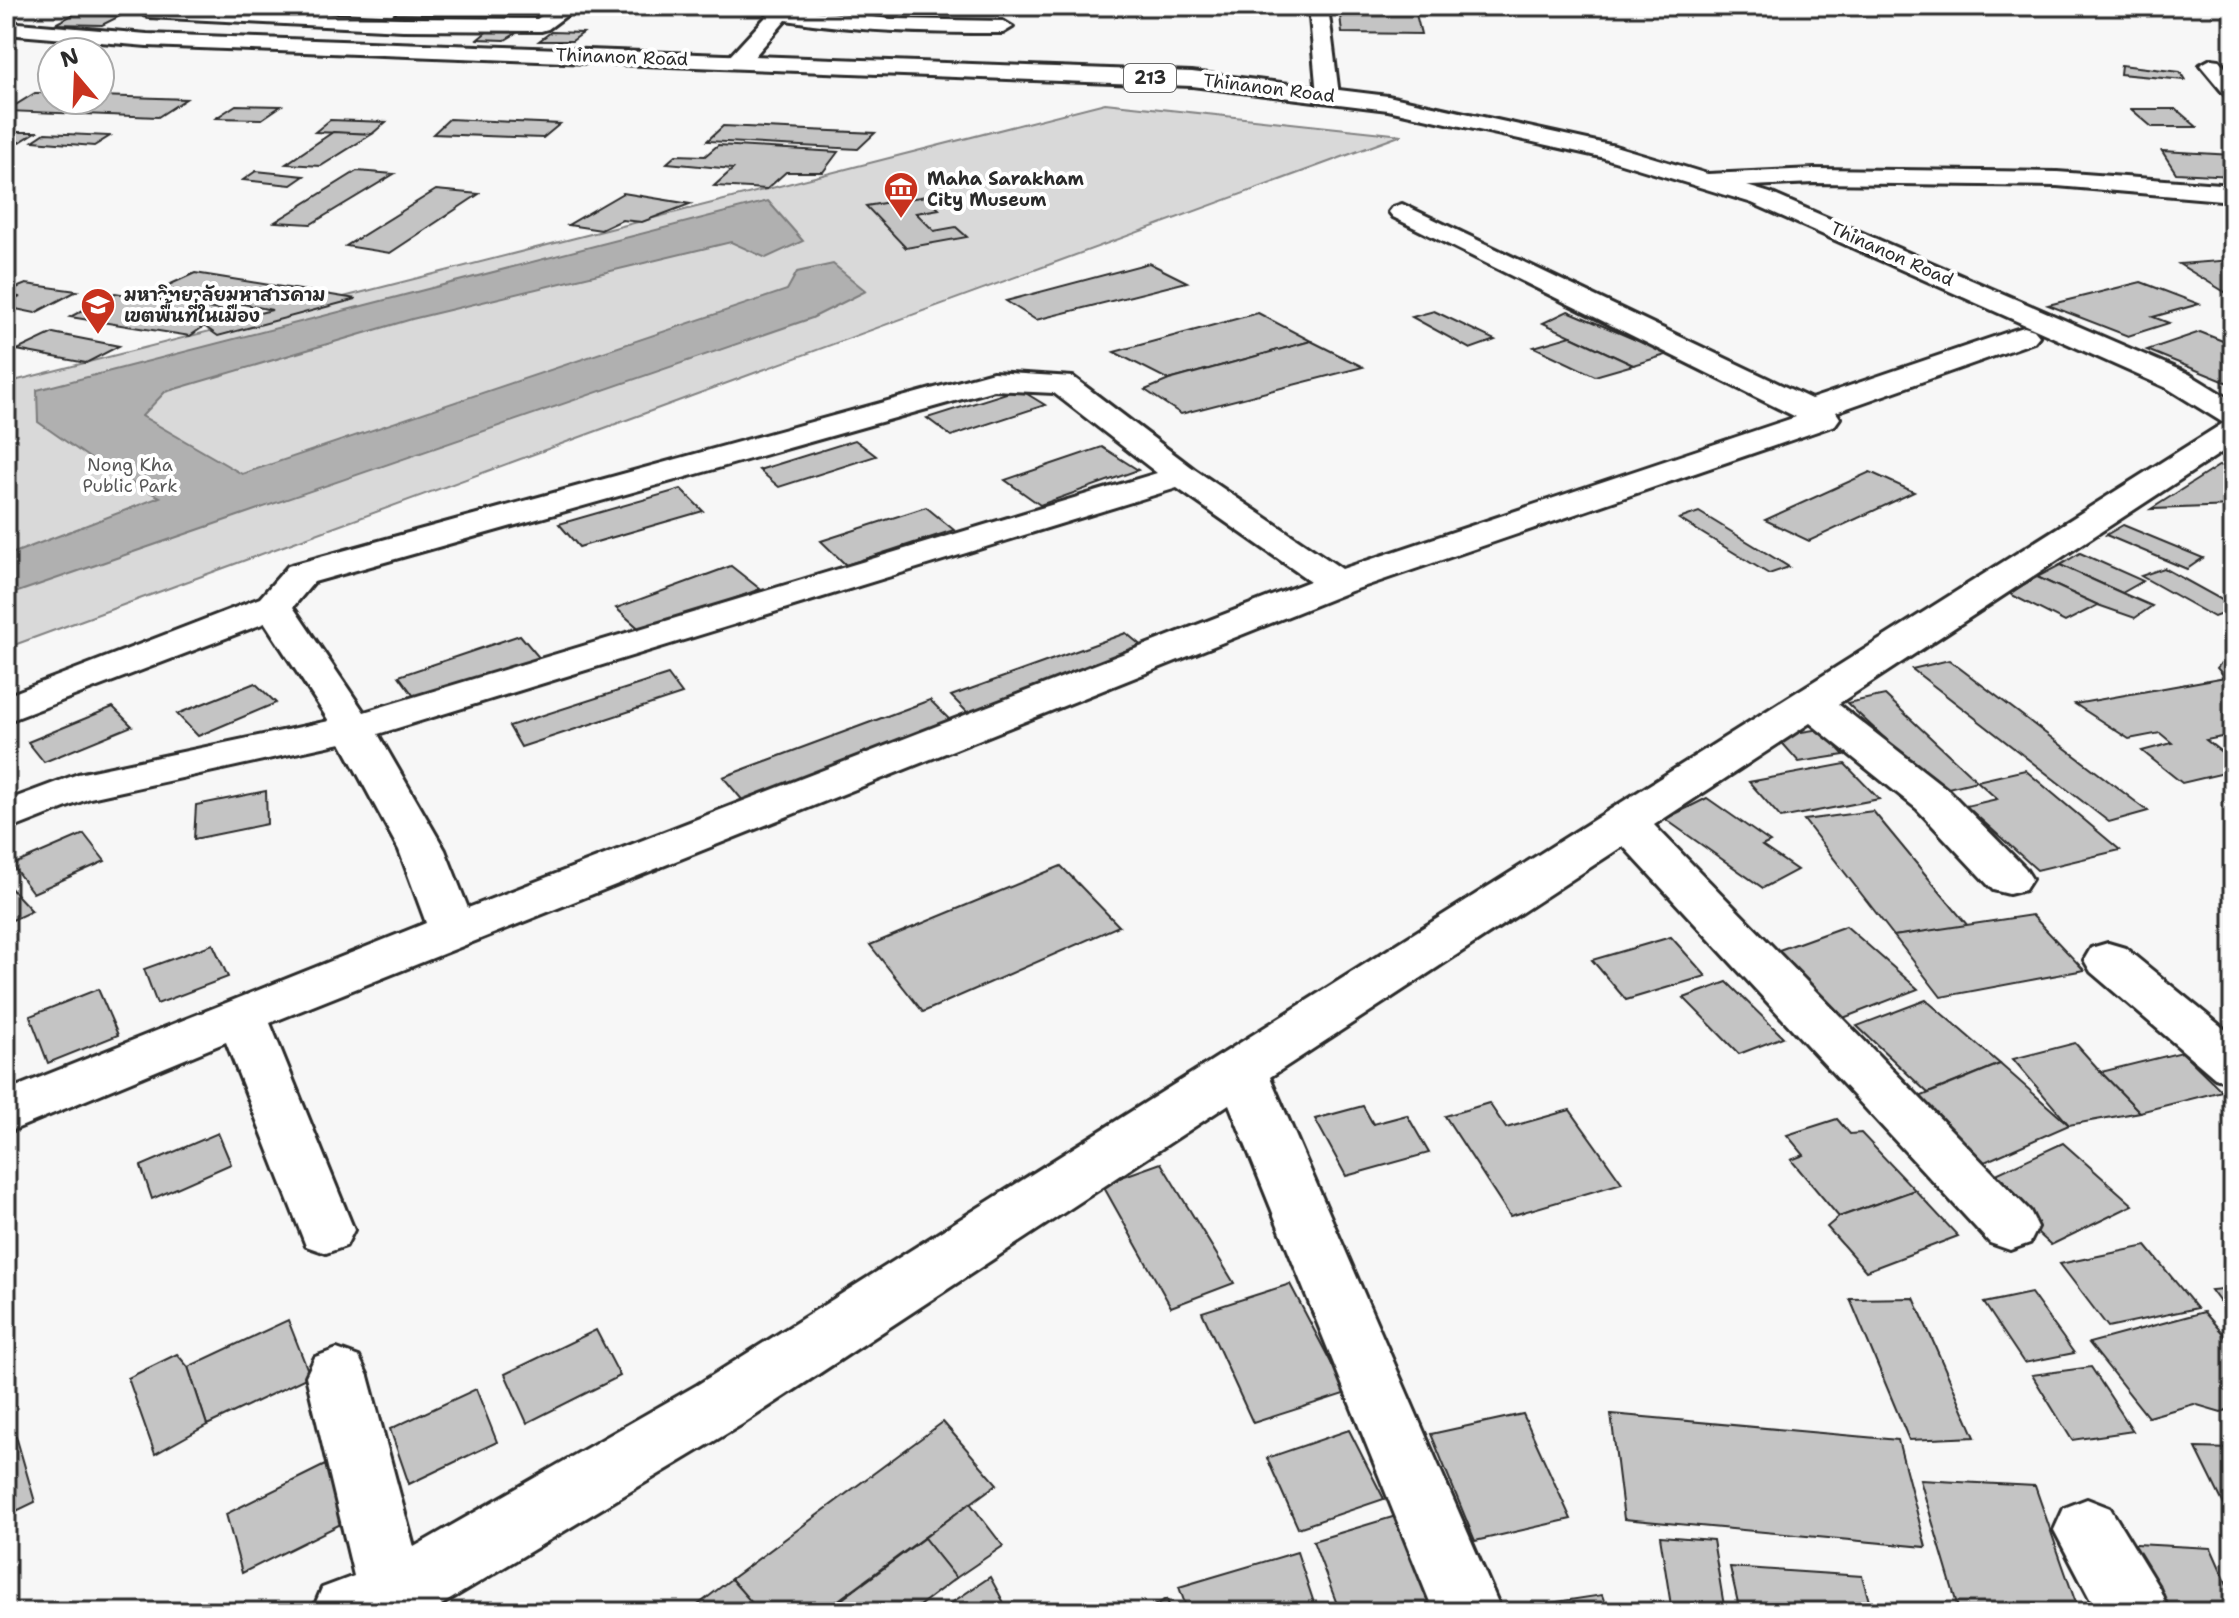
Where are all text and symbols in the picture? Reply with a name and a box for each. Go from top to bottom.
north arrow [36,36,116,116]
text: N [57,41,83,74]
street label: Thinanon Road [555,43,689,71]
road number: 213 [1124,64,1176,92]
street label: Thinanon Road [1202,68,1336,108]
place label: Maha Sarakham City Museum [927,167,1084,212]
museum icon: Maha Sarakham City Museum [882,170,920,220]
street label: Thinanon Road [1827,216,1957,292]
place label: มหาวิทยาลัยมหาสารคาม เขตพื้นที่ในเมือง [124,283,325,328]
school or university icon: มหาวิทยาลัยมหาสารคาม เขตพื้นที่ในเมือง [79,286,117,336]
park label: Nong Kha Public Park [82,453,178,498]

